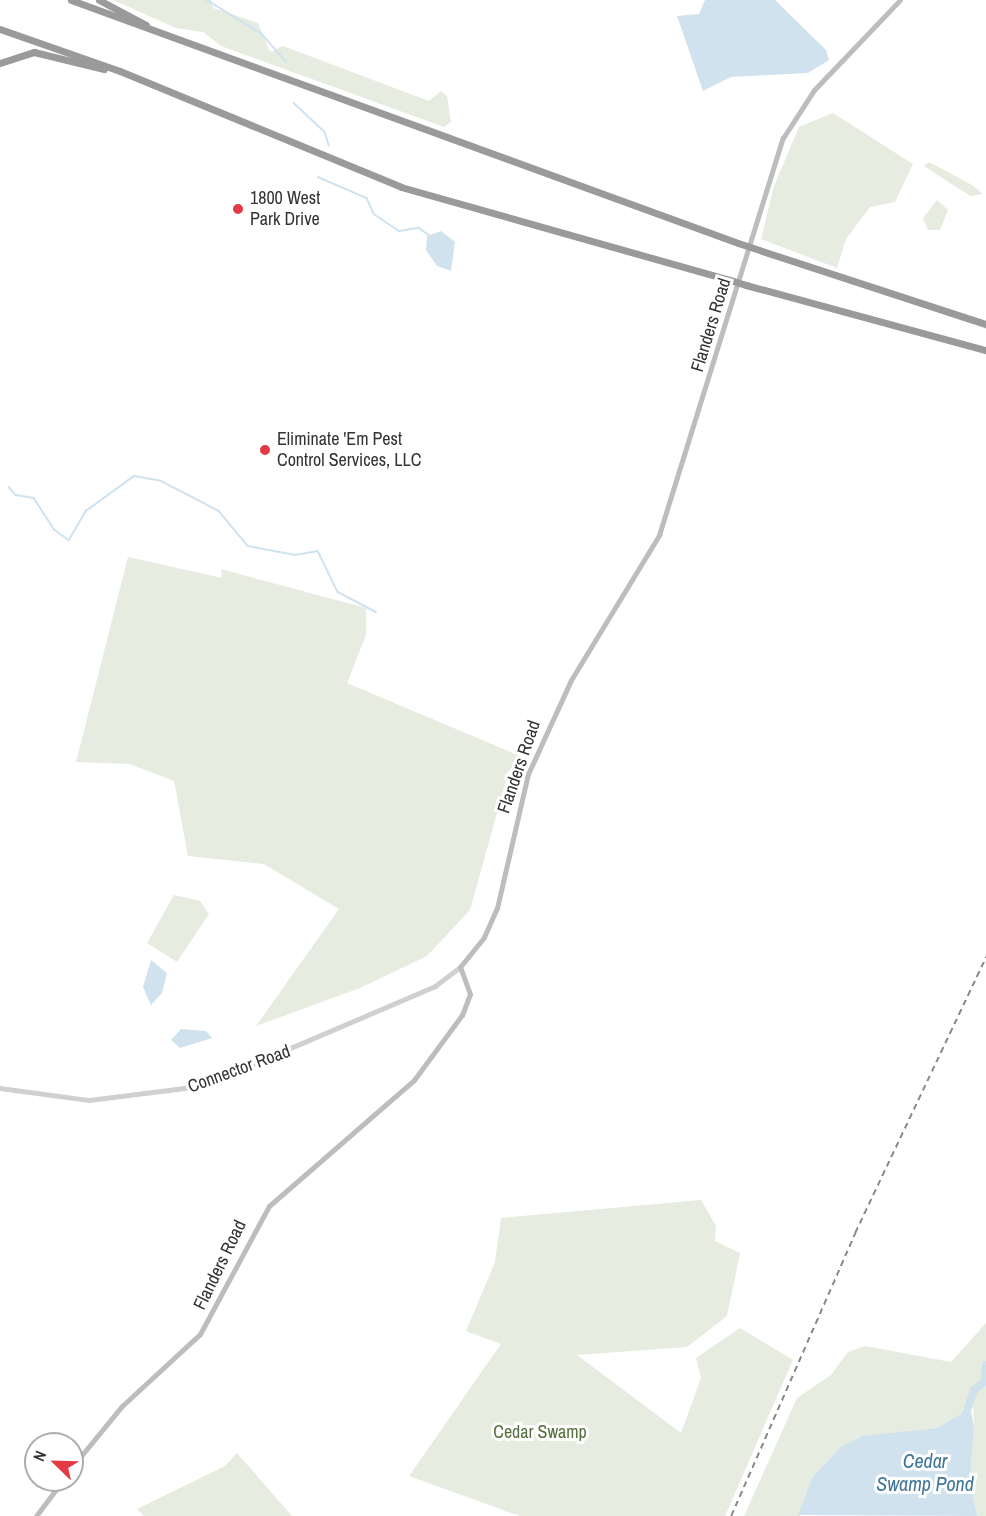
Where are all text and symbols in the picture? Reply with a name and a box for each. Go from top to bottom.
place label: 1800 West Park Drive [250,188,320,230]
marker: 1800 West Park Drive [231,202,245,216]
street label: Flanders Road [687,276,735,374]
place label: Eliminate 'Em Pest Control Services, LLC [277,429,421,472]
marker: Eliminate 'Em Pest Control Services, LLC [258,443,272,457]
street label: Flanders Road [493,718,545,816]
street label: Connector Road [185,1040,293,1098]
street label: Flanders Road [189,1217,251,1313]
park label: Cedar Swamp [493,1421,587,1443]
north arrow [24,1432,84,1492]
text: N [27,1447,51,1464]
water label: Cedar Swamp Pond [876,1449,974,1496]

